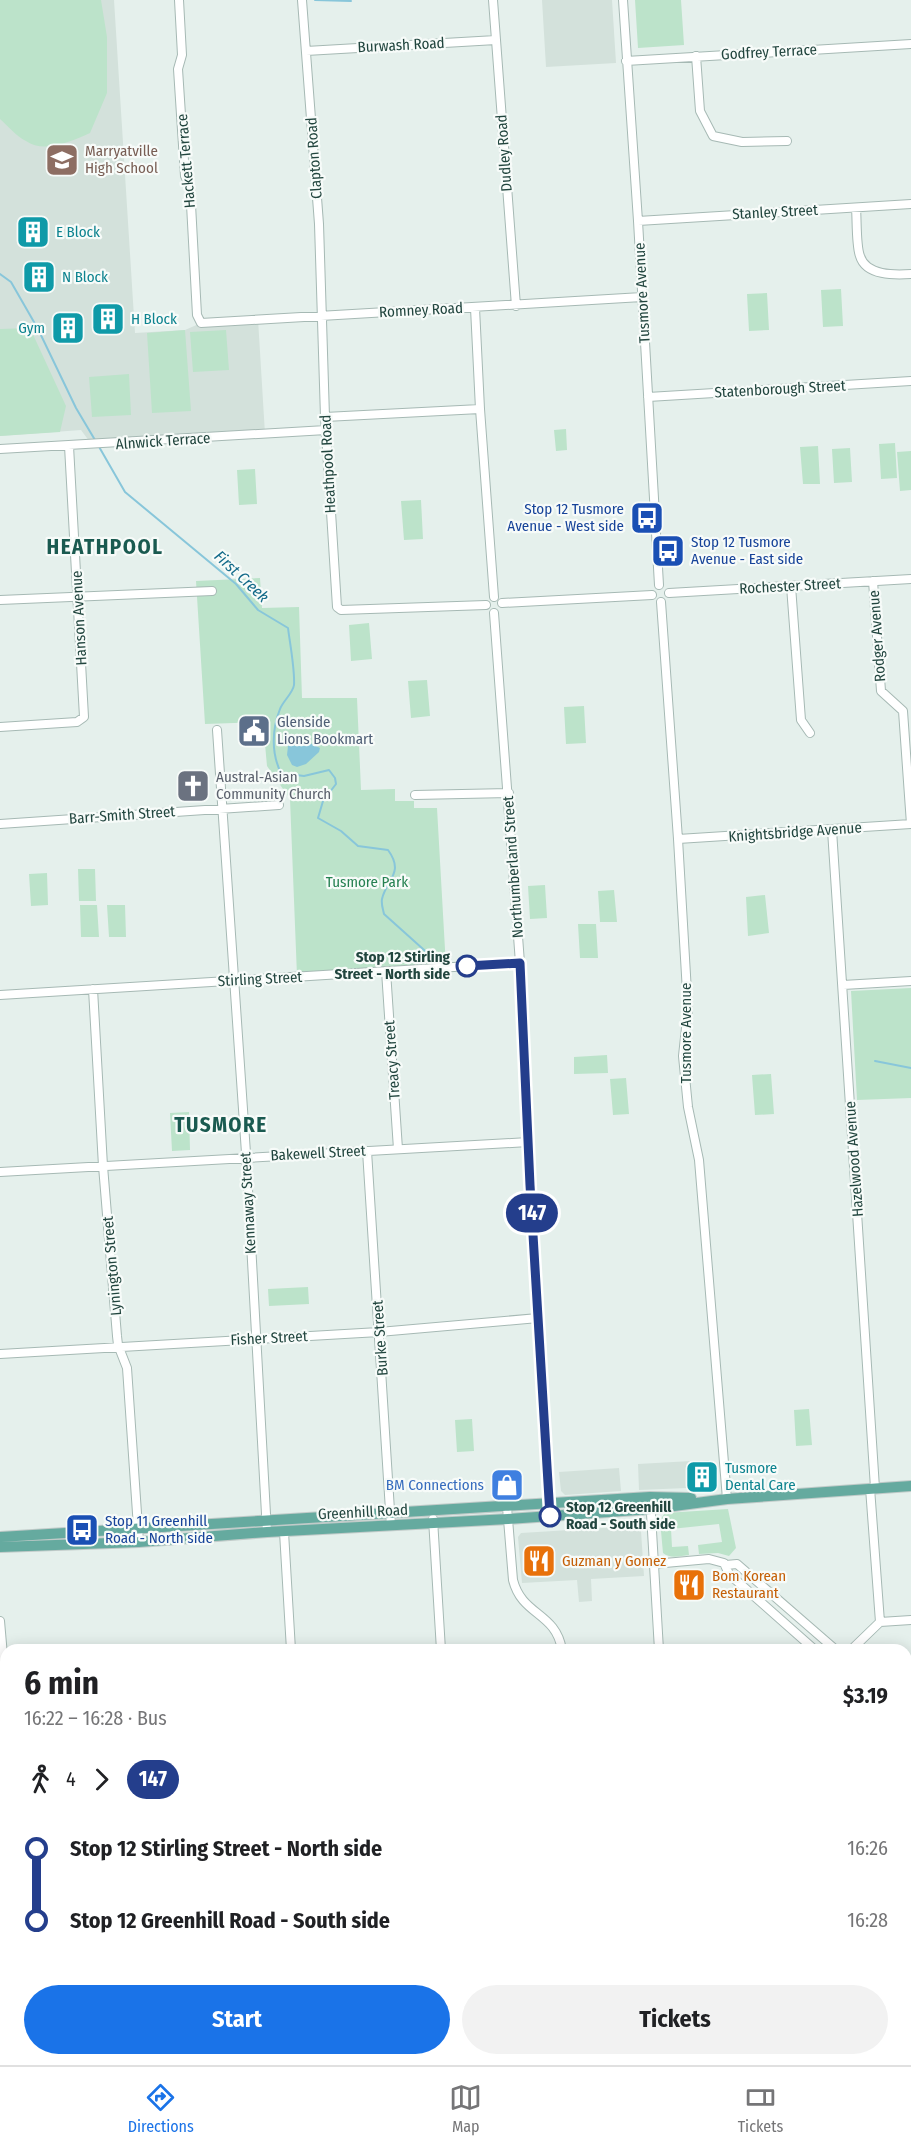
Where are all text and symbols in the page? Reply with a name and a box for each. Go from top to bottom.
street label: Burwash Road [357,34,445,56]
street label: Godfrey Terrace [721,41,817,63]
street label: Hackett Terrace [173,113,199,209]
street label: Dudley Road [492,114,516,192]
street label: Clapton Road [302,117,326,199]
school or university icon: Marryatville High School [44,142,80,178]
place label: Marryatville High School [85,142,158,177]
street label: Stanley Street [732,201,818,223]
building icon: E Block [15,214,51,250]
place label: E Block [56,223,100,241]
street label: Tusmore Avenue [630,242,654,344]
building icon: N Block [21,259,57,295]
place label: N Block [62,268,108,286]
street label: Romney Road [379,299,463,321]
building icon: H Block [90,301,126,337]
building icon: Gym [50,310,86,346]
place label: H Block [131,310,177,328]
place label: Gym [18,319,45,337]
street label: Statenborough Street [714,377,846,401]
street label: Heathpool Road [316,414,340,514]
street label: Alnwick Terrace [115,429,211,453]
place label: Stop 12 Tusmore Avenue - West side [507,500,624,535]
bus stop icon: Stop 12 Tusmore Avenue - West side [629,500,665,536]
bus stop icon: Stop 12 Tusmore Avenue - East side [650,533,686,569]
place label: Stop 12 Tusmore Avenue - East side [691,533,803,568]
district label: HEATHPOOL [46,534,164,560]
water label: First Creek [211,546,273,606]
street label: Hanson Avenue [68,570,90,666]
street label: Rochester Street [739,574,841,598]
street label: Rodger Avenue [865,590,889,682]
public building icon: Glenside Lions Bookmart [236,713,272,749]
place label: Glenside Lions Bookmart [277,713,373,748]
church icon: Austral-Asian Community Church [175,768,211,804]
place label: Austral-Asian Community Church [216,768,331,803]
street label: Northumberland Street [499,795,527,939]
street label: Barr-Smith Street [68,802,176,828]
street label: Knightsbridge Avenue [728,818,862,846]
park label: Tusmore Park [326,873,408,891]
place label: Stop 12 Stirling Street - North side [335,948,451,983]
marker: Stop 12 Stirling Street - North side [456,955,478,977]
street label: Stirling Street [217,968,303,990]
street label: Tusmore Avenue [677,983,695,1083]
street label: Treacy Street [380,1020,404,1100]
street label: Hazelwood Avenue [841,1101,867,1217]
district label: TUSMORE [174,1112,268,1138]
street label: Bakewell Street [270,1142,366,1164]
street label: Kennaway Street [236,1151,260,1254]
line badge: 147 [498,1194,566,1232]
text: 147 [518,1200,546,1226]
street label: Lynington Street [99,1215,125,1317]
street label: Burke Street [368,1299,392,1377]
street label: Fisher Street [230,1327,308,1349]
building icon: Tusmore Dental Care [684,1459,720,1495]
place label: Tusmore Dental Care [725,1459,796,1494]
shop icon: BM Connections [489,1467,525,1503]
place label: BM Connections [386,1476,484,1494]
place label: Stop 12 Greenhill Road - South side [566,1498,676,1533]
street label: Greenhill Road [317,1501,409,1523]
marker: Stop 12 Greenhill Road - South side [539,1505,561,1527]
bus stop icon: Stop 11 Greenhill Road - North side [64,1512,100,1548]
place label: Stop 11 Greenhill Road - North side [105,1512,213,1547]
restaurant icon: Guzman y Gomez [521,1543,557,1579]
place label: Guzman y Gomez [562,1552,666,1570]
restaurant icon: Bom Korean Restaurant [671,1567,707,1603]
place label: Bom Korean Restaurant [712,1567,786,1602]
text: 6 min [24,1663,99,1703]
text: $3.19 [843,1682,888,1709]
text: 16:22 – 16:28 · Bus [24,1706,167,1730]
icon: walk [24,1763,57,1796]
icon: forward [85,1763,118,1796]
text: 147 [139,1766,167,1792]
text: 4 [66,1767,76,1791]
text: Stop 12 Stirling Street - North side [70,1835,382,1862]
text: 16:26 [847,1836,888,1860]
text: Stop 12 Greenhill Road - South side [70,1907,390,1934]
text: 16:28 [847,1908,888,1932]
button: Start [24,1985,450,2054]
button: Tickets [462,1985,888,2054]
tab: Directions [128,2081,194,2136]
tab: Map [449,2081,482,2136]
tab: Tickets [738,2081,783,2136]

